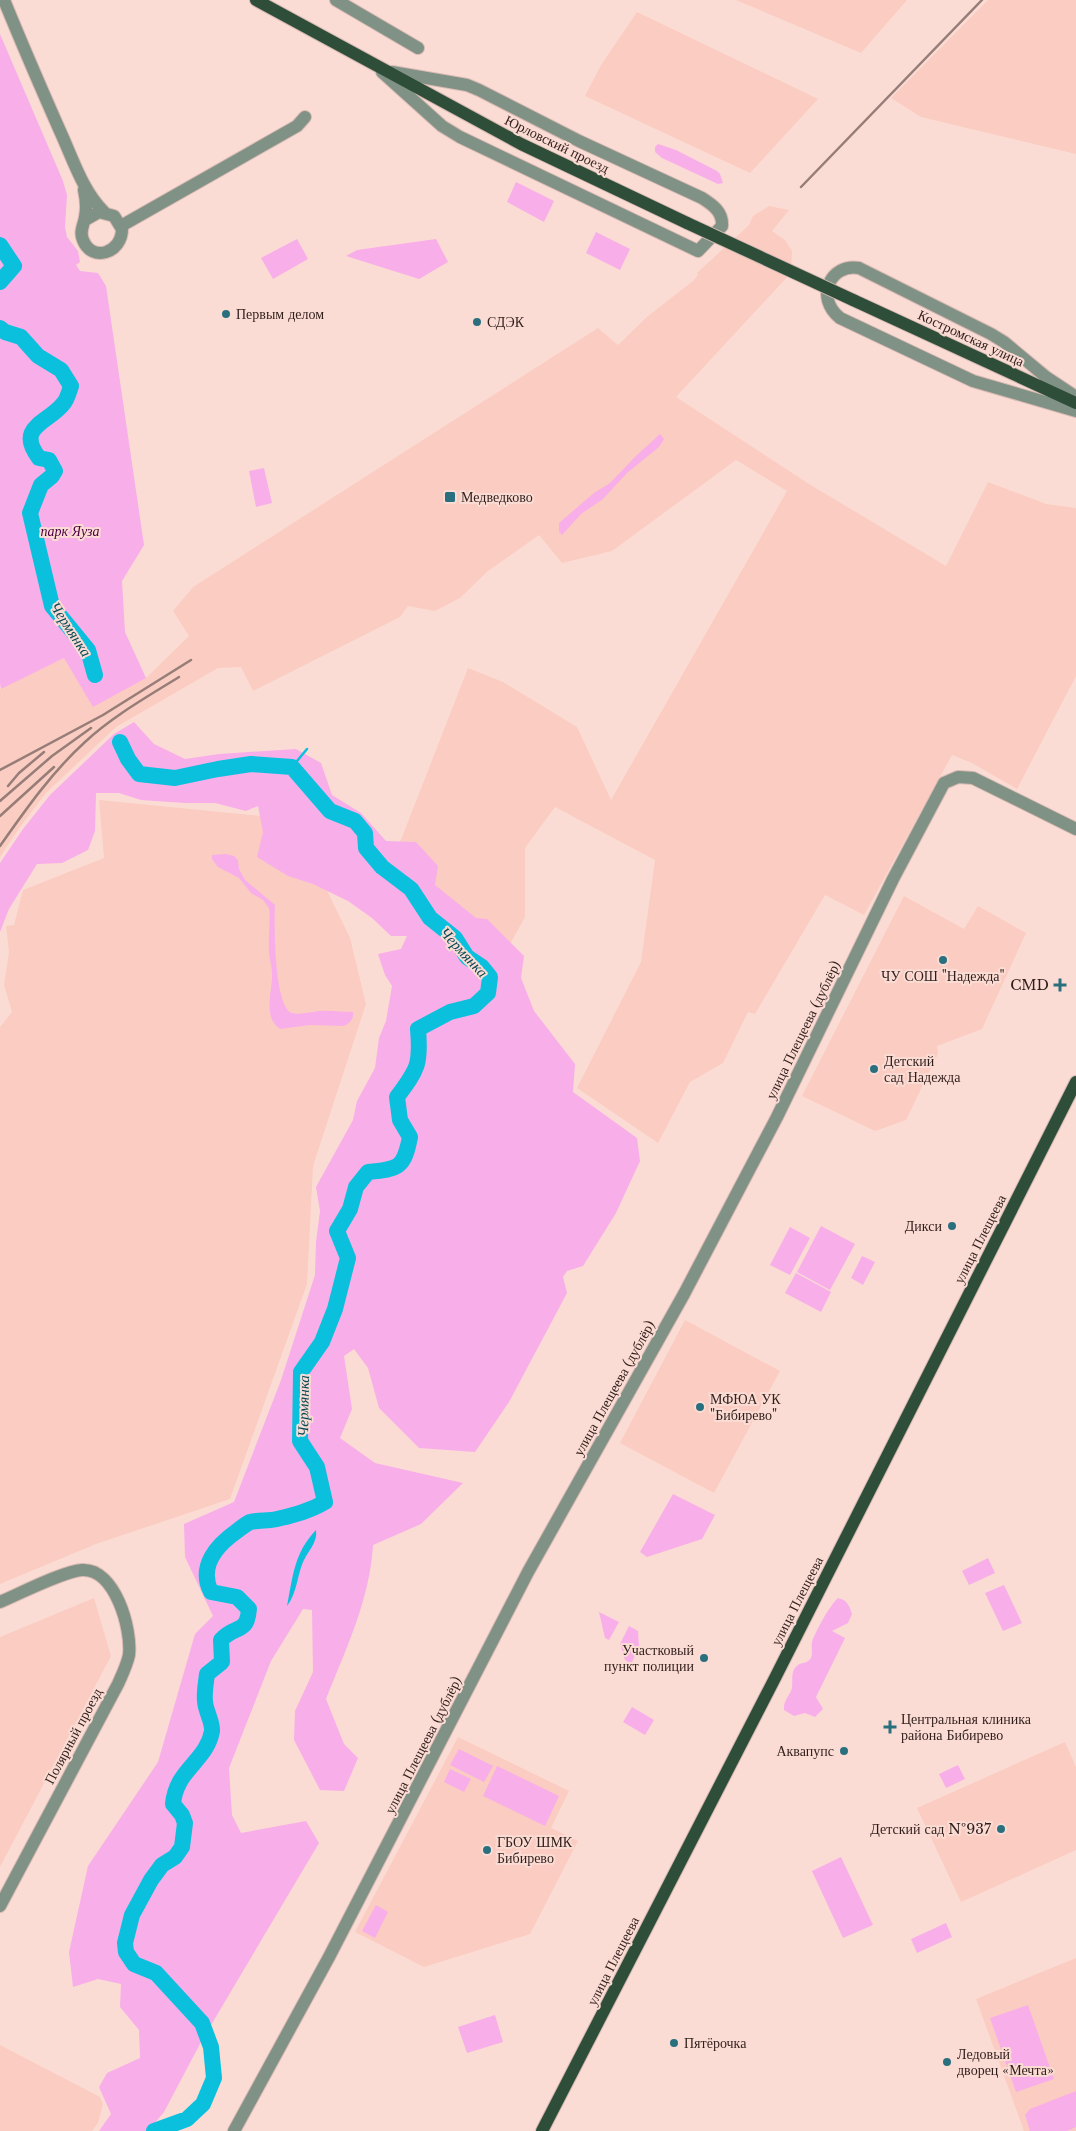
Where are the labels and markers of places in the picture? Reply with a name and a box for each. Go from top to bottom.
place label: Первым делом [236,305,324,323]
marker: Первым делом [220,308,232,320]
place label: СДЭК [487,313,525,331]
marker: СДЭК [471,316,483,328]
place label: Медведково [461,488,533,506]
marker: Медведково [443,490,457,504]
marker: ЧУ СОШ "Надежда" [937,954,949,966]
place label: ЧУ СОШ "Надежда" [881,967,1005,985]
place label: CMD [1010,976,1049,994]
marker: CMD [1053,978,1067,992]
place label: Детский сад Надежда [884,1052,961,1086]
marker: Детский сад Надежда [868,1063,880,1075]
place label: Дикси [905,1217,943,1235]
marker: Дикси [946,1220,958,1232]
place label: МФЮА УК "Бибирево" [710,1390,781,1424]
marker: МФЮА УК "Бибирево" [694,1401,706,1413]
place label: Участковый пункт полиции [604,1641,694,1675]
marker: Участковый пункт полиции [698,1652,710,1664]
place label: Центральная клиника района Бибирево [901,1710,1032,1744]
marker: Центральная клиника района Бибирево [883,1720,897,1734]
place label: Аквапупс [776,1742,834,1760]
marker: Аквапупс [838,1745,850,1757]
place label: Детский сад №937 [870,1820,992,1838]
marker: Детский сад №937 [995,1823,1007,1835]
place label: ГБОУ ШМК Бибирево [497,1833,573,1867]
marker: ГБОУ ШМК Бибирево [481,1844,493,1856]
place label: Пятёрочка [684,2034,747,2052]
marker: Пятёрочка [668,2037,680,2049]
place label: Ледовый дворец «Мечта» [957,2045,1054,2079]
marker: Ледовый дворец «Мечта» [941,2056,953,2068]

